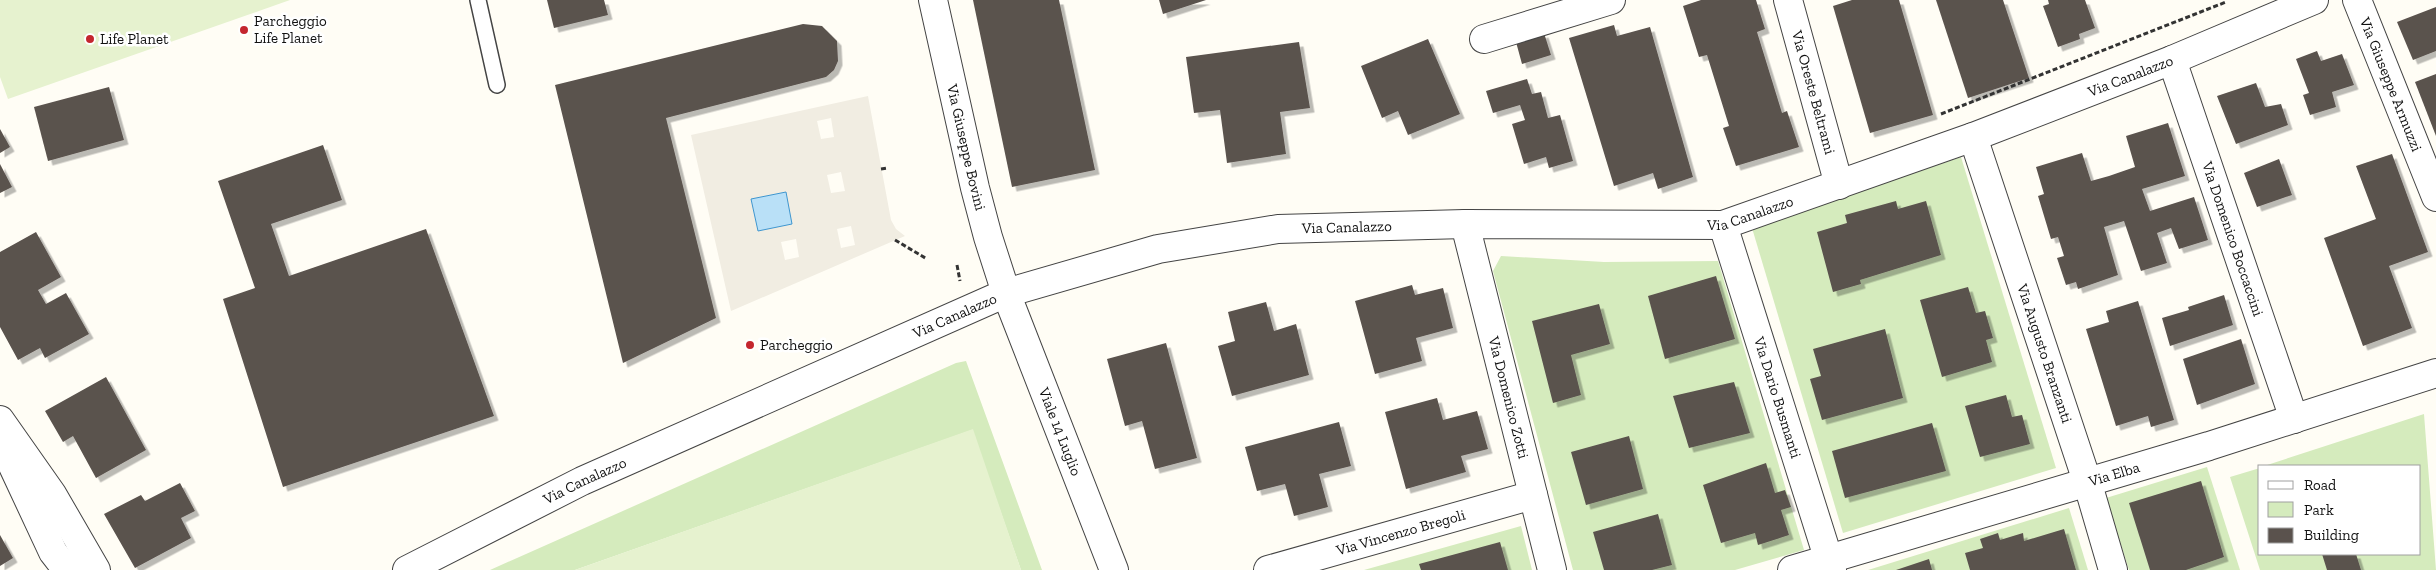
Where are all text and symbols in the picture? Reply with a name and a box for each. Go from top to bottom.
place label: Parcheggio Life Planet [254,12,327,47]
street label: Via Giuseppe Armuzzi [2356,14,2426,154]
marker: Parcheggio Life Planet [238,24,250,36]
street label: Via Oreste Beltrami [1788,28,1839,156]
place label: Life Planet [100,30,169,48]
marker: Life Planet [84,33,96,45]
street label: Via Canalazzo [2084,51,2176,101]
street label: Via Giuseppe Bovini [943,81,990,212]
street label: Via Domenico Boccaccini [2198,158,2267,319]
street label: Via Canalazzo [1706,192,1796,234]
street label: Via Canalazzo [1301,217,1392,237]
street label: Via Augusto Branzanti [2013,281,2076,425]
street label: Via Canalazzo [909,289,1000,343]
street label: Via Domenico Zotti [1484,334,1533,460]
street label: Via Dario Busmanti [1750,334,1805,461]
place label: Parcheggio [760,336,833,354]
marker: Parcheggio [744,339,756,351]
street label: Viale 14 Luglio [1034,384,1086,479]
street label: Via Canalazzo [539,453,629,509]
street label: Via Elba [2085,458,2142,491]
legend [2258,465,2421,555]
text: Road [2304,476,2337,494]
text: Park [2304,501,2334,519]
street label: Via Vincenzo Bregoli [1333,506,1467,559]
text: Building [2304,526,2359,544]

